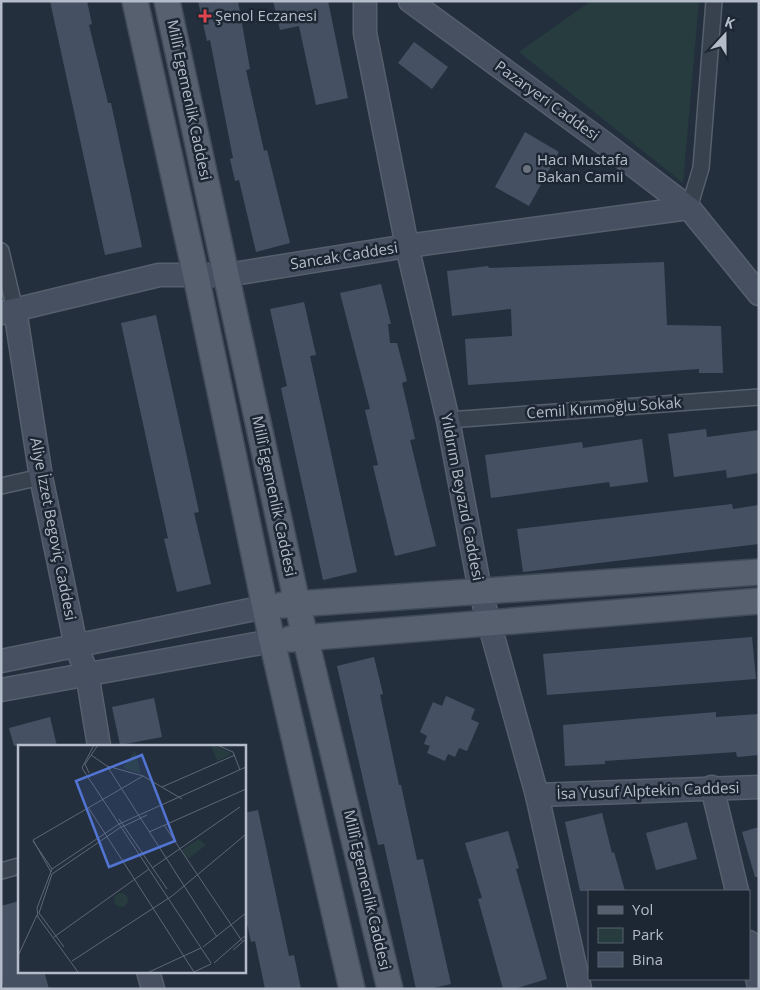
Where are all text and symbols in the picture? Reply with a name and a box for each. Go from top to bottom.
place label: Şenol Eczanesi [215,5,317,25]
marker: Şenol Eczanesi [199,10,211,22]
north arrow [700,10,750,60]
text: K [722,12,738,33]
street label: Millî Egemenlik Caddesi [163,18,217,182]
street label: Pazaryeri Caddesi [492,56,604,145]
place label: Hacı Mustafa Bakan Camii [537,149,628,186]
marker: Hacı Mustafa Bakan Camii [521,163,533,175]
street label: Sancak Caddesi [289,237,399,273]
street label: Cemil Kırımoğlu Sokak [526,392,682,422]
street label: Yıldırım Beyazıd Caddesi [437,411,489,582]
street label: Millî Egemenlik Caddesi [248,414,302,578]
street label: Aliye İzzet Begoviç Caddesi [26,436,82,622]
inset map [18,745,245,972]
street label: İsa Yusuf Alptekin Caddesi [556,777,740,803]
street label: Millî Egemenlik Caddesi [340,808,396,972]
legend [588,890,750,980]
text: Yol [632,899,653,919]
text: Park [632,924,663,944]
text: Bina [632,949,663,969]

